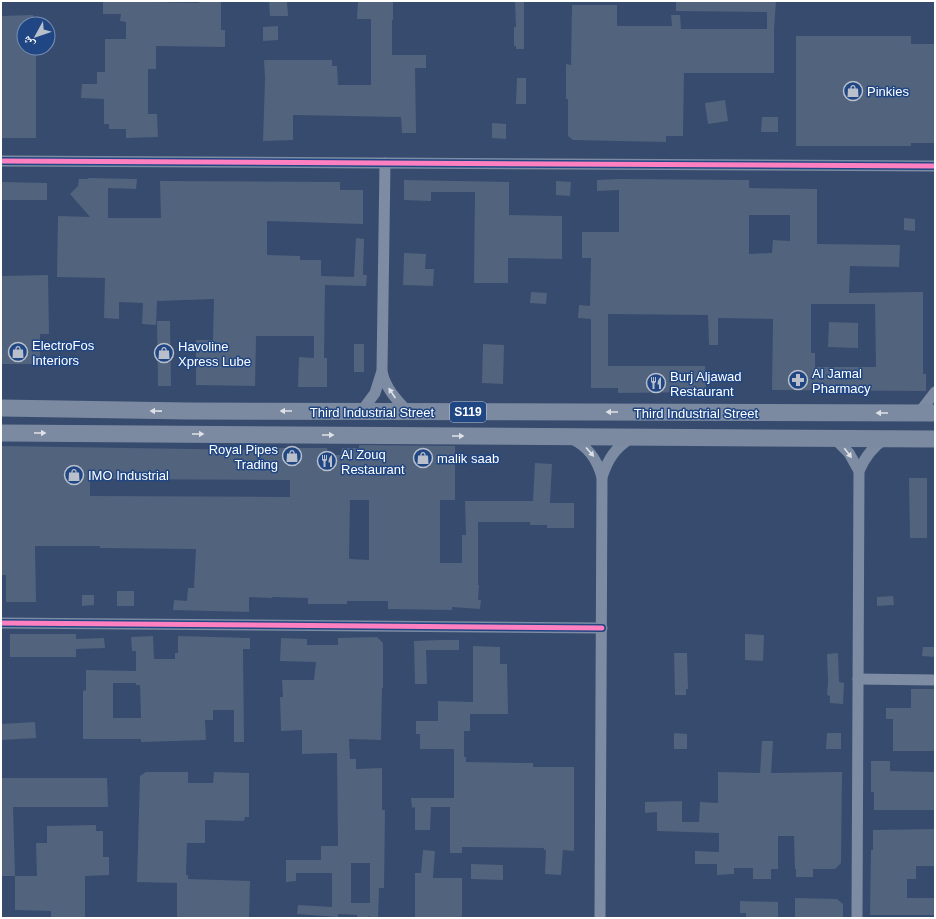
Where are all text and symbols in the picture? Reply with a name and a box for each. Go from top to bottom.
north arrow [16,16,56,56]
text: ش [20,33,38,51]
shop icon: Pinkies [842,80,864,102]
place label: Pinkies [867,84,909,99]
place label: ElectroFos Interiors [32,338,95,368]
place label: Havoline Xpress Lube [178,339,251,369]
shop icon: ElectroFos Interiors [7,341,29,363]
shop icon: Havoline Xpress Lube [153,342,175,364]
place label: Al Jamal Pharmacy [812,366,871,396]
place label: Burj Aljawad Restaurant [670,369,742,399]
pharmacy icon: Al Jamal Pharmacy [787,369,809,391]
restaurant icon: Burj Aljawad Restaurant [645,372,667,394]
one-way arrow [388,388,395,399]
road number: S119 [450,402,486,422]
street label: Third Industrial Street [310,405,435,420]
street label: Third Industrial Street [634,406,759,421]
one-way arrow [149,408,162,414]
one-way arrow [279,408,292,414]
one-way arrow [605,409,618,415]
one-way arrow [875,410,888,416]
one-way arrow [34,430,47,436]
one-way arrow [192,431,205,437]
one-way arrow [322,432,335,438]
one-way arrow [452,433,465,439]
place label: Royal Pipes Trading [209,442,278,472]
shop icon: Royal Pipes Trading [281,445,303,467]
place label: Al Zouq Restaurant [341,447,405,477]
shop icon: malik saab [412,447,434,469]
one-way arrow [585,447,594,458]
one-way arrow [844,448,853,459]
restaurant icon: Al Zouq Restaurant [316,450,338,472]
place label: malik saab [437,451,499,466]
shop icon: IMO Industrial [63,464,85,486]
place label: IMO Industrial [88,468,169,483]

